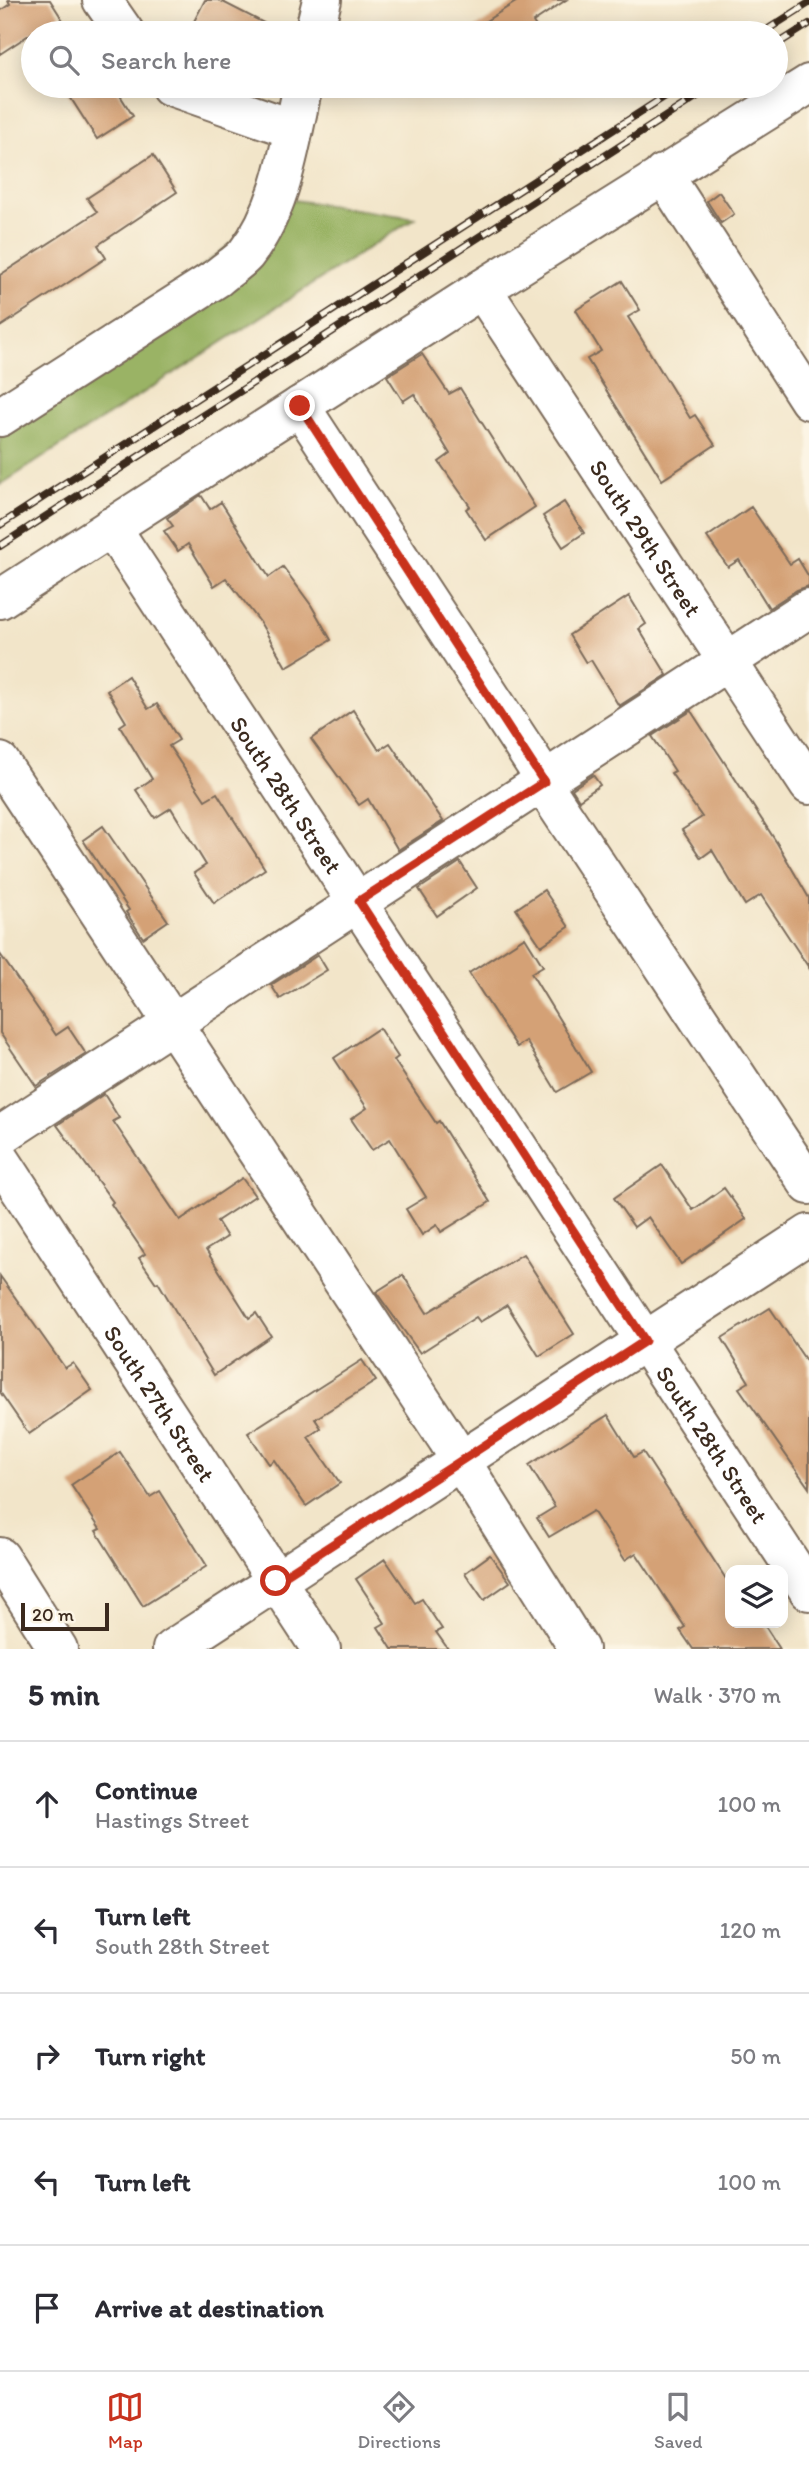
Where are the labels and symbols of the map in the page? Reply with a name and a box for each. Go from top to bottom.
route end [284,390,315,421]
street label: South 29th Street [584,454,708,622]
street label: South 28th Street [224,710,349,879]
street label: South 27th Street [98,1319,222,1487]
street label: South 28th Street [651,1360,775,1529]
route start [260,1565,291,1596]
scale bar [21,1600,108,1632]

